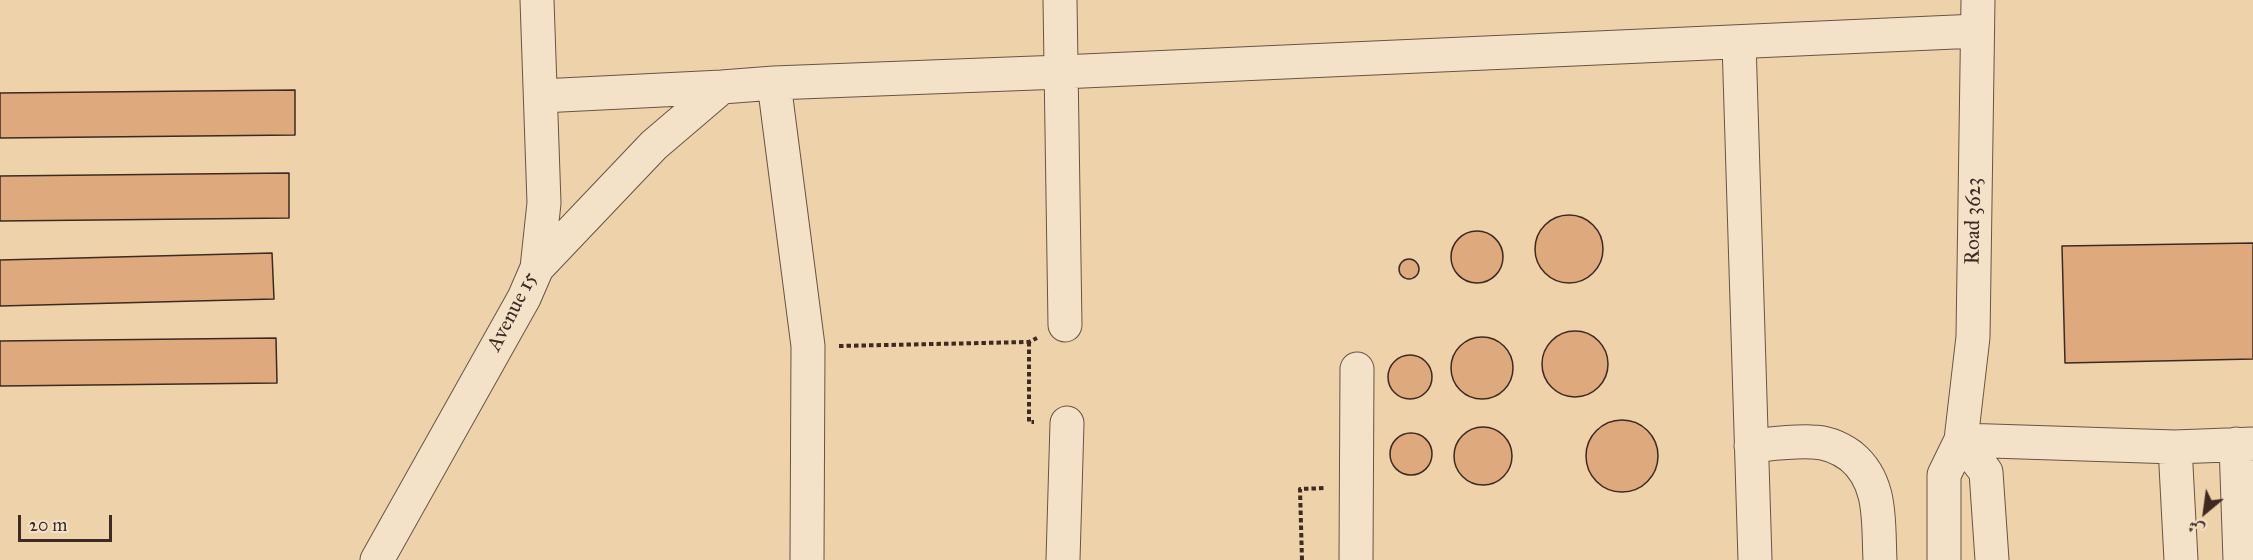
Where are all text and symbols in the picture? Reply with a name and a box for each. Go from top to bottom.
street label: Road 3623 [1961,177,1987,265]
street label: Avenue 15 [482,268,544,356]
north arrow [2175,482,2235,542]
scale bar [21,503,116,541]
text: 20 m [29,514,67,536]
text: ش [2184,516,2208,540]

